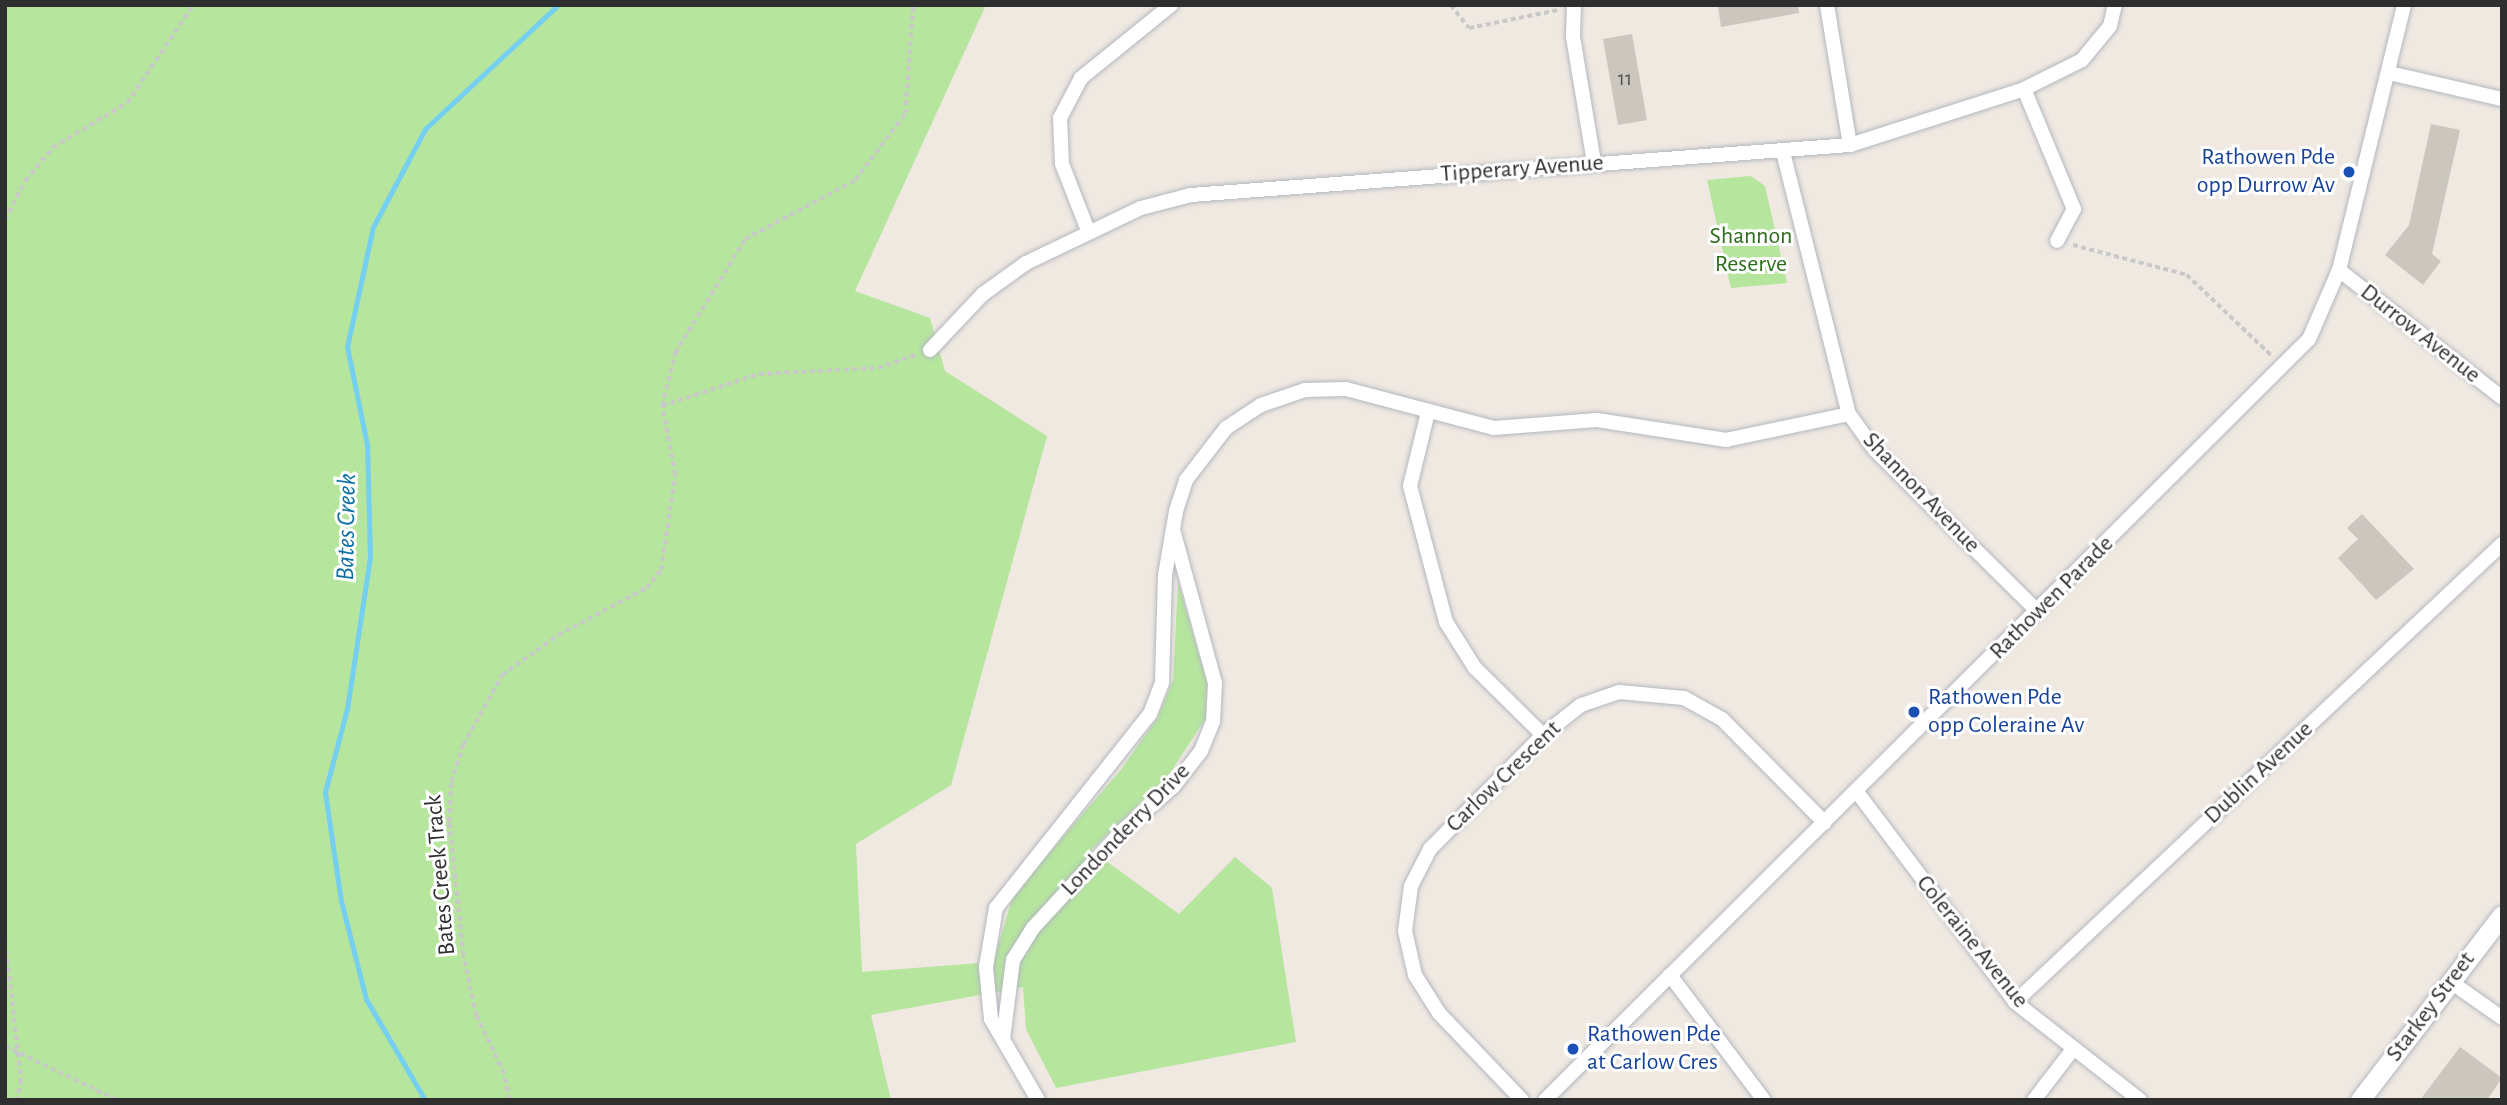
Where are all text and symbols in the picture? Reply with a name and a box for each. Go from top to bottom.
house number: 11 [1618,66,1632,92]
place label: Rathowen Pde opp Durrow Av [2197,144,2335,200]
street label: Tipperary Avenue [1439,149,1605,189]
marker: Rathowen Pde opp Durrow Av [2341,164,2357,180]
park label: Shannon Reserve [1710,223,1792,279]
street label: Durrow Avenue [2354,278,2486,390]
street label: Shannon Avenue [1856,427,1986,559]
water label: Bates Creek [330,473,364,581]
street label: Rathowen Parade [1984,530,2120,666]
place label: Rathowen Pde opp Coleraine Av [1928,684,2084,740]
marker: Rathowen Pde opp Coleraine Av [1906,704,1922,720]
street label: Carlow Crescent [1441,715,1567,839]
street label: Dublin Avenue [2199,715,2319,831]
street label: Londonderry Drive [1055,758,1197,902]
street label: Bates Creek Track [420,794,462,956]
street label: Coleraine Avenue [1910,870,2034,1014]
street label: Starkey Street [2380,946,2482,1068]
place label: Rathowen Pde at Carlow Cres [1587,1021,1721,1077]
marker: Rathowen Pde at Carlow Cres [1565,1041,1581,1057]

